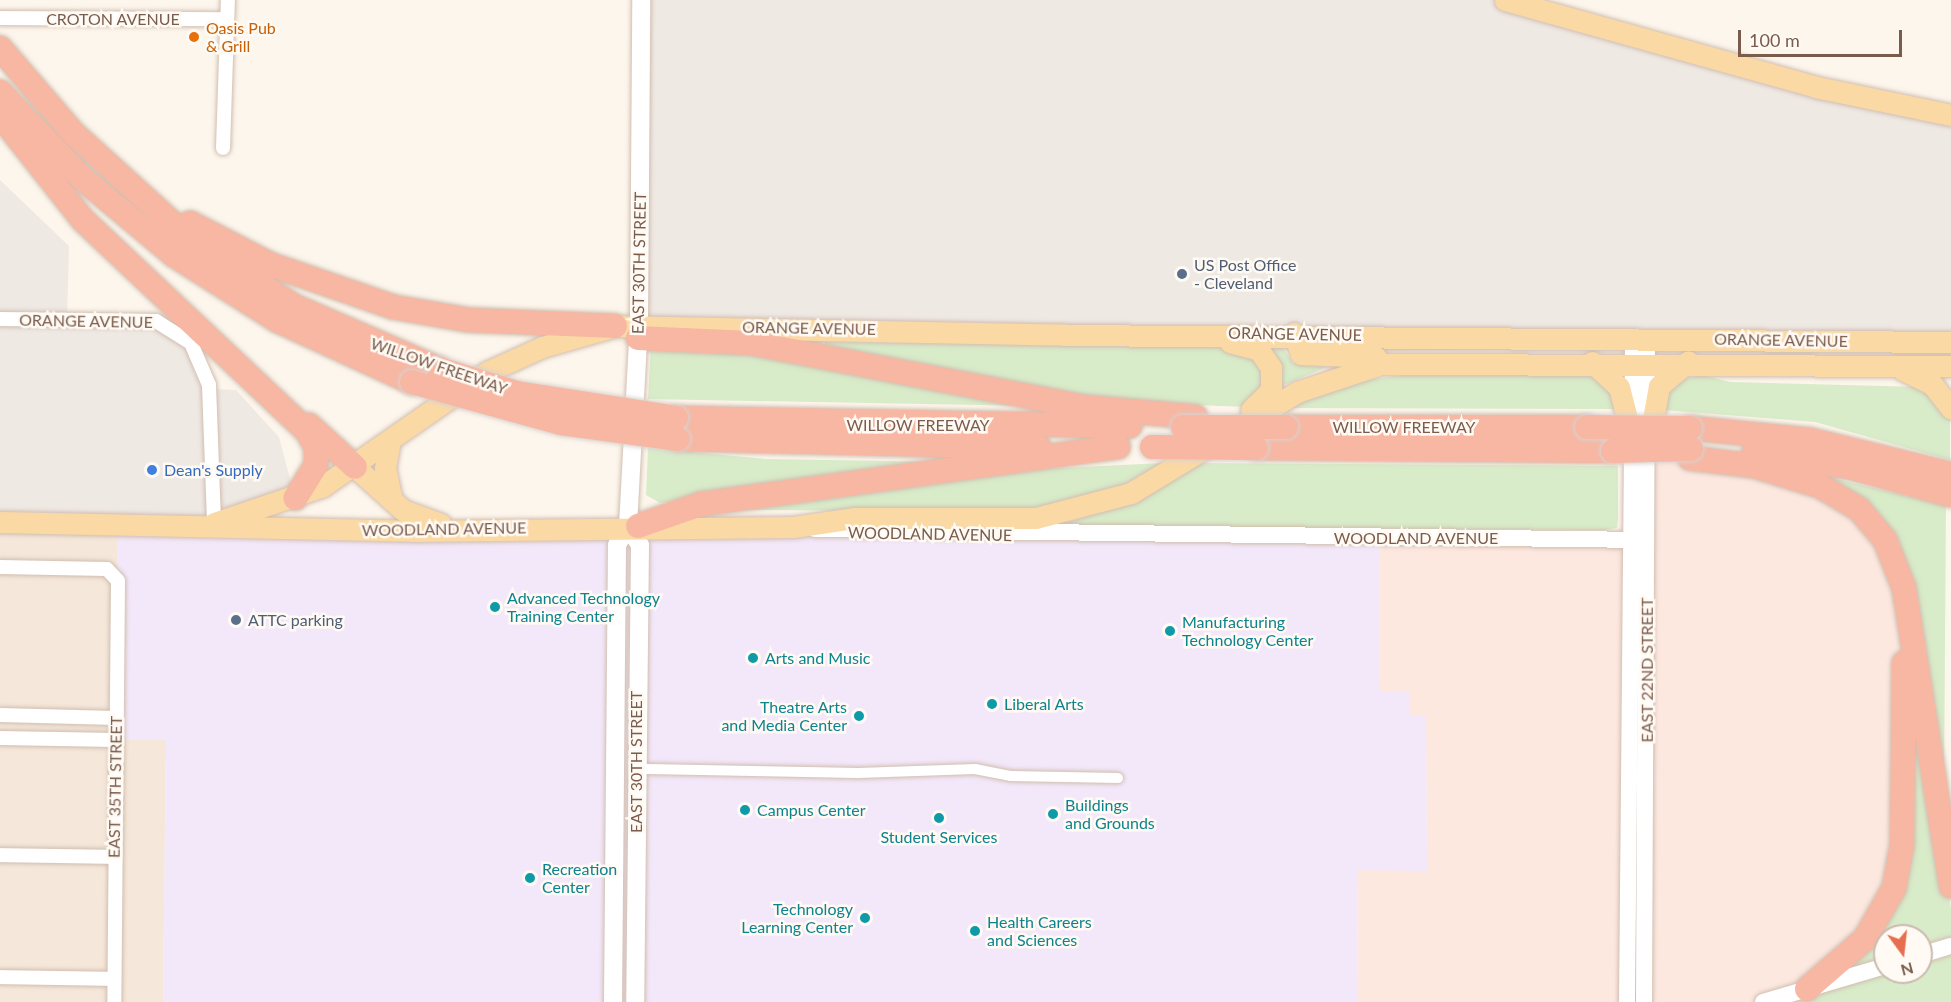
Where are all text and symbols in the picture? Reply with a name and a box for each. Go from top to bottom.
street label: CROTON AVENUE [46,9,180,29]
place label: Oasis Pub & Grill [206,18,276,56]
scale bar [1741,18,1904,56]
text: 100 m [1749,29,1800,51]
marker: Oasis Pub & Grill [187,30,201,44]
street label: EAST 30TH STREET [628,191,650,335]
place label: US Post Office - Cleveland [1194,255,1296,293]
marker: US Post Office - Cleveland [1175,267,1189,281]
street label: ORANGE AVENUE [19,310,153,332]
street label: ORANGE AVENUE [742,317,876,339]
street label: ORANGE AVENUE [1228,323,1362,345]
street label: ORANGE AVENUE [1714,329,1848,351]
street label: WILLOW FREEWAY [368,334,510,398]
street label: WILLOW FREEWAY [846,415,990,435]
street label: WILLOW FREEWAY [1332,417,1476,437]
place label: Dean's Supply [164,460,263,480]
marker: Dean's Supply [145,463,159,477]
street label: WOODLAND AVENUE [361,518,527,540]
street label: WOODLAND AVENUE [847,523,1013,545]
street label: WOODLAND AVENUE [1334,528,1498,548]
place label: Advanced Technology Training Center [507,588,660,626]
street label: EAST 22ND STREET [1637,597,1657,743]
marker: Advanced Technology Training Center [488,600,502,614]
place label: ATTC parking [248,610,343,630]
place label: Manufacturing Technology Center [1182,612,1314,650]
marker: ATTC parking [229,613,243,627]
marker: Manufacturing Technology Center [1163,624,1177,638]
place label: Arts and Music [765,648,870,668]
marker: Arts and Music [746,651,760,665]
street label: EAST 30TH STREET [626,691,646,833]
place label: Liberal Arts [1004,694,1084,714]
place label: Theatre Arts and Media Center [721,697,847,735]
marker: Liberal Arts [985,697,999,711]
marker: Theatre Arts and Media Center [852,709,866,723]
street label: EAST 35TH STREET [104,715,126,859]
place label: Buildings and Grounds [1065,795,1155,833]
place label: Campus Center [757,800,865,820]
marker: Campus Center [738,803,752,817]
marker: Buildings and Grounds [1046,807,1060,821]
marker: Student Services [932,811,946,825]
place label: Student Services [881,827,997,847]
place label: Recreation Center [542,859,617,897]
marker: Recreation Center [523,871,537,885]
place label: Technology Learning Center [741,899,853,937]
marker: Technology Learning Center [858,911,872,925]
place label: Health Careers and Sciences [987,912,1092,950]
marker: Health Careers and Sciences [968,924,982,938]
north arrow [1873,924,1933,984]
text: N [1899,959,1916,981]

